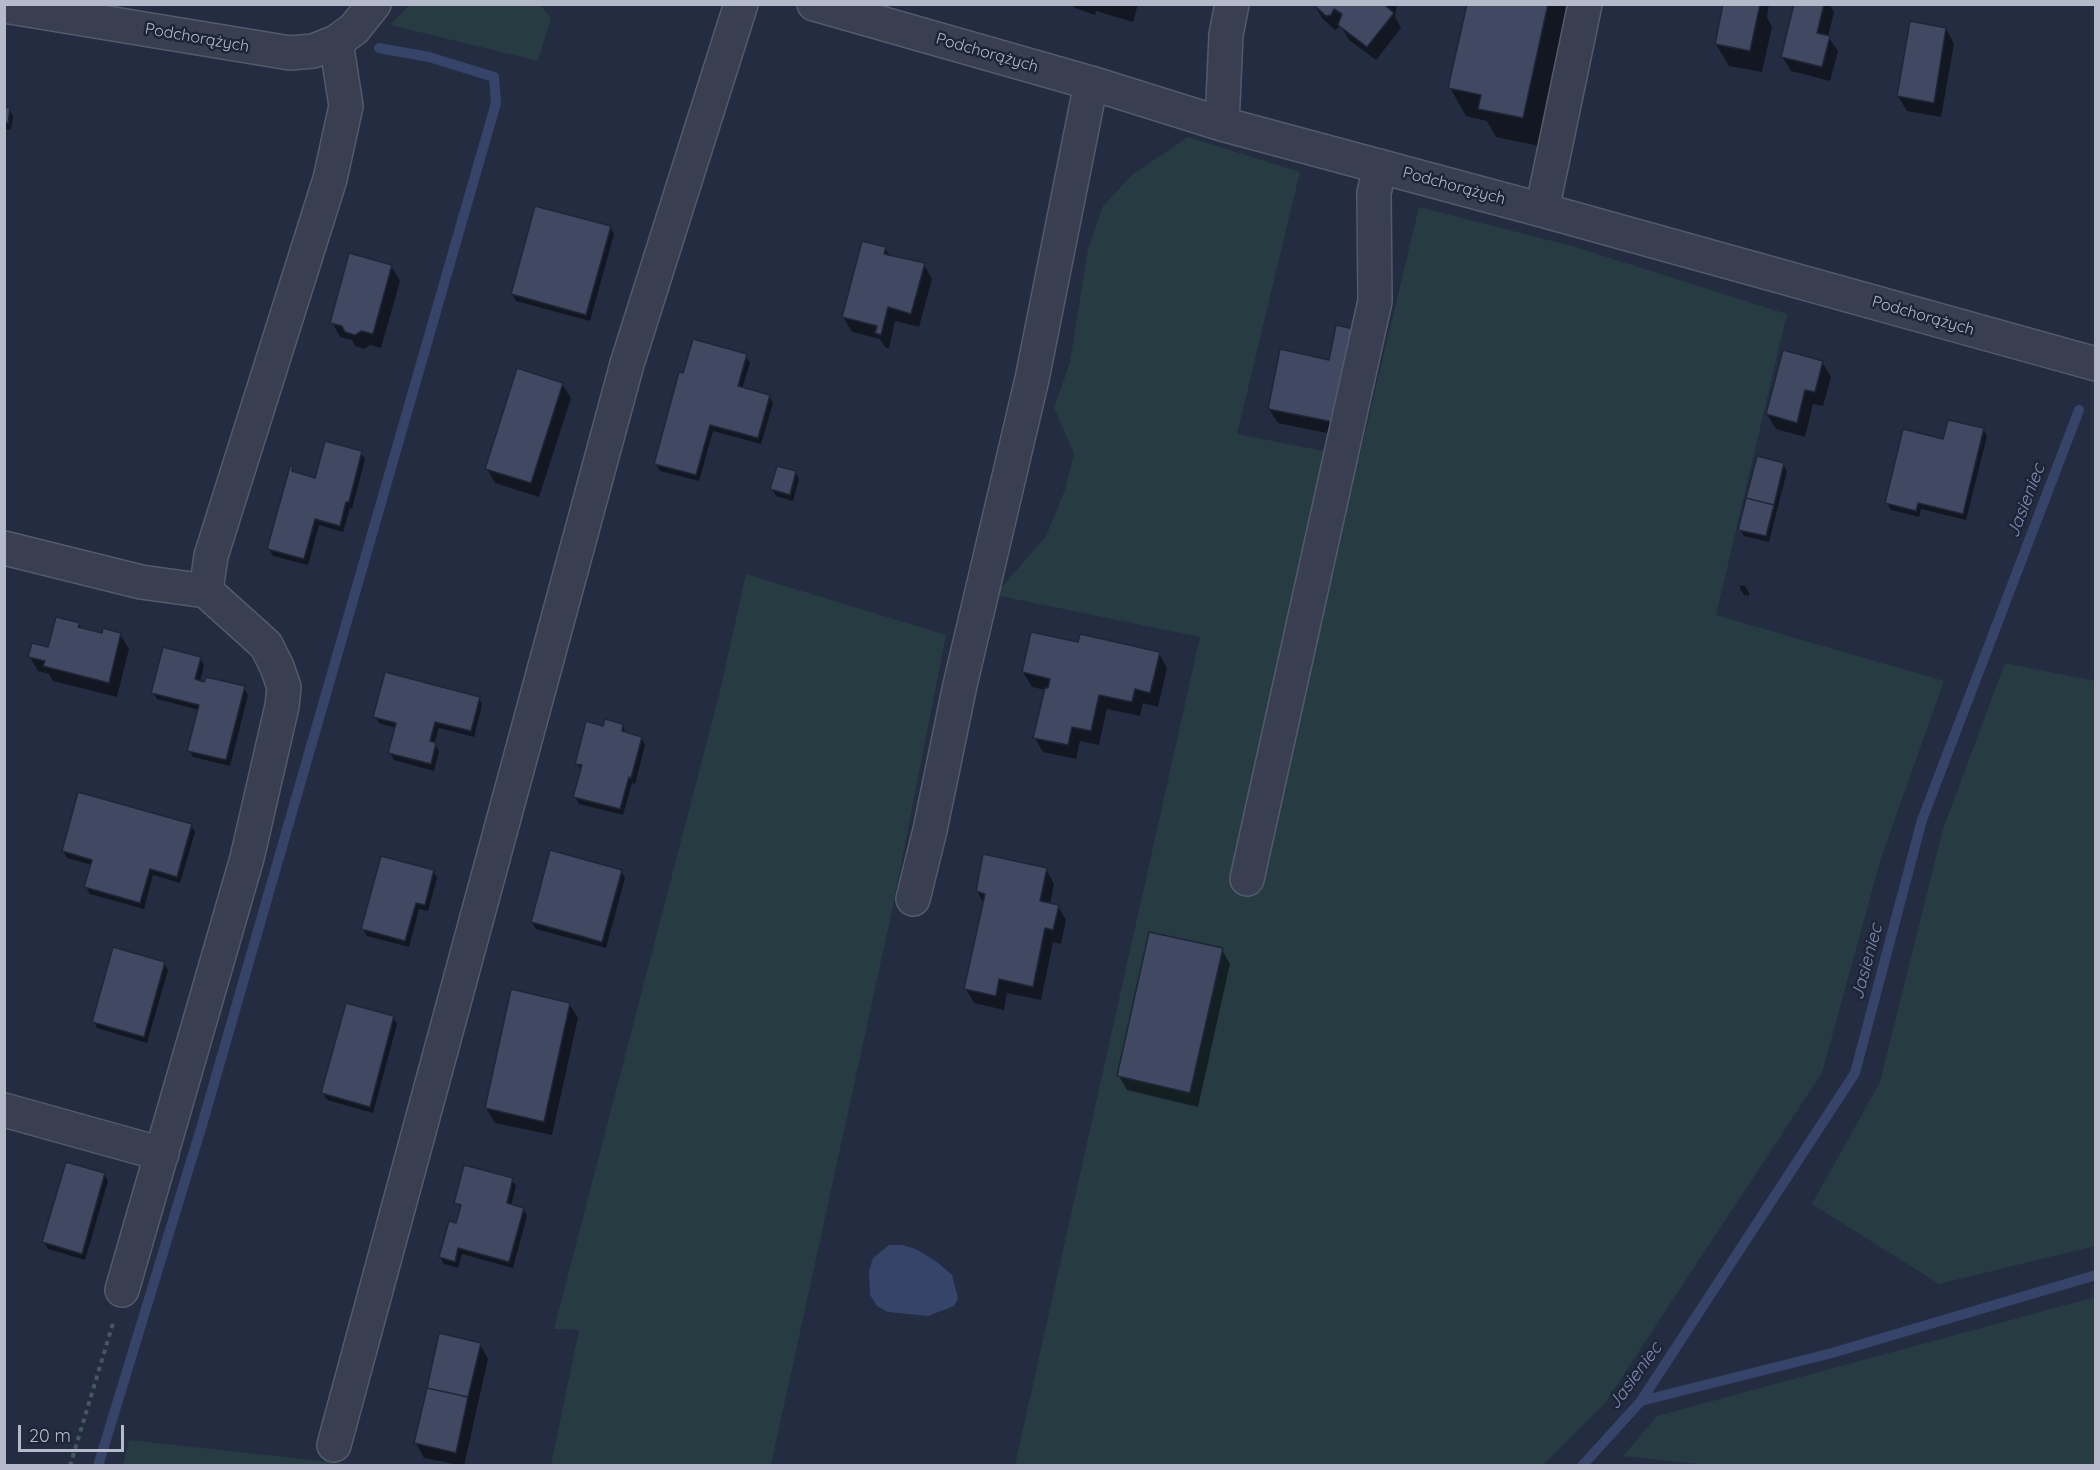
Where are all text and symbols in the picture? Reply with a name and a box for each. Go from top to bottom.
street label: Podchorążych [143,19,251,57]
street label: Podchorążych [934,29,1040,77]
street label: Podchorążych [1401,163,1507,209]
street label: Podchorążych [1870,292,1976,340]
water label: Jasieniec [2002,461,2050,541]
water label: Jasieniec [1847,922,1887,1002]
water label: Jasieniec [1604,1338,1666,1414]
scale bar [21,1413,128,1451]
text: 20 m [29,1424,71,1447]

